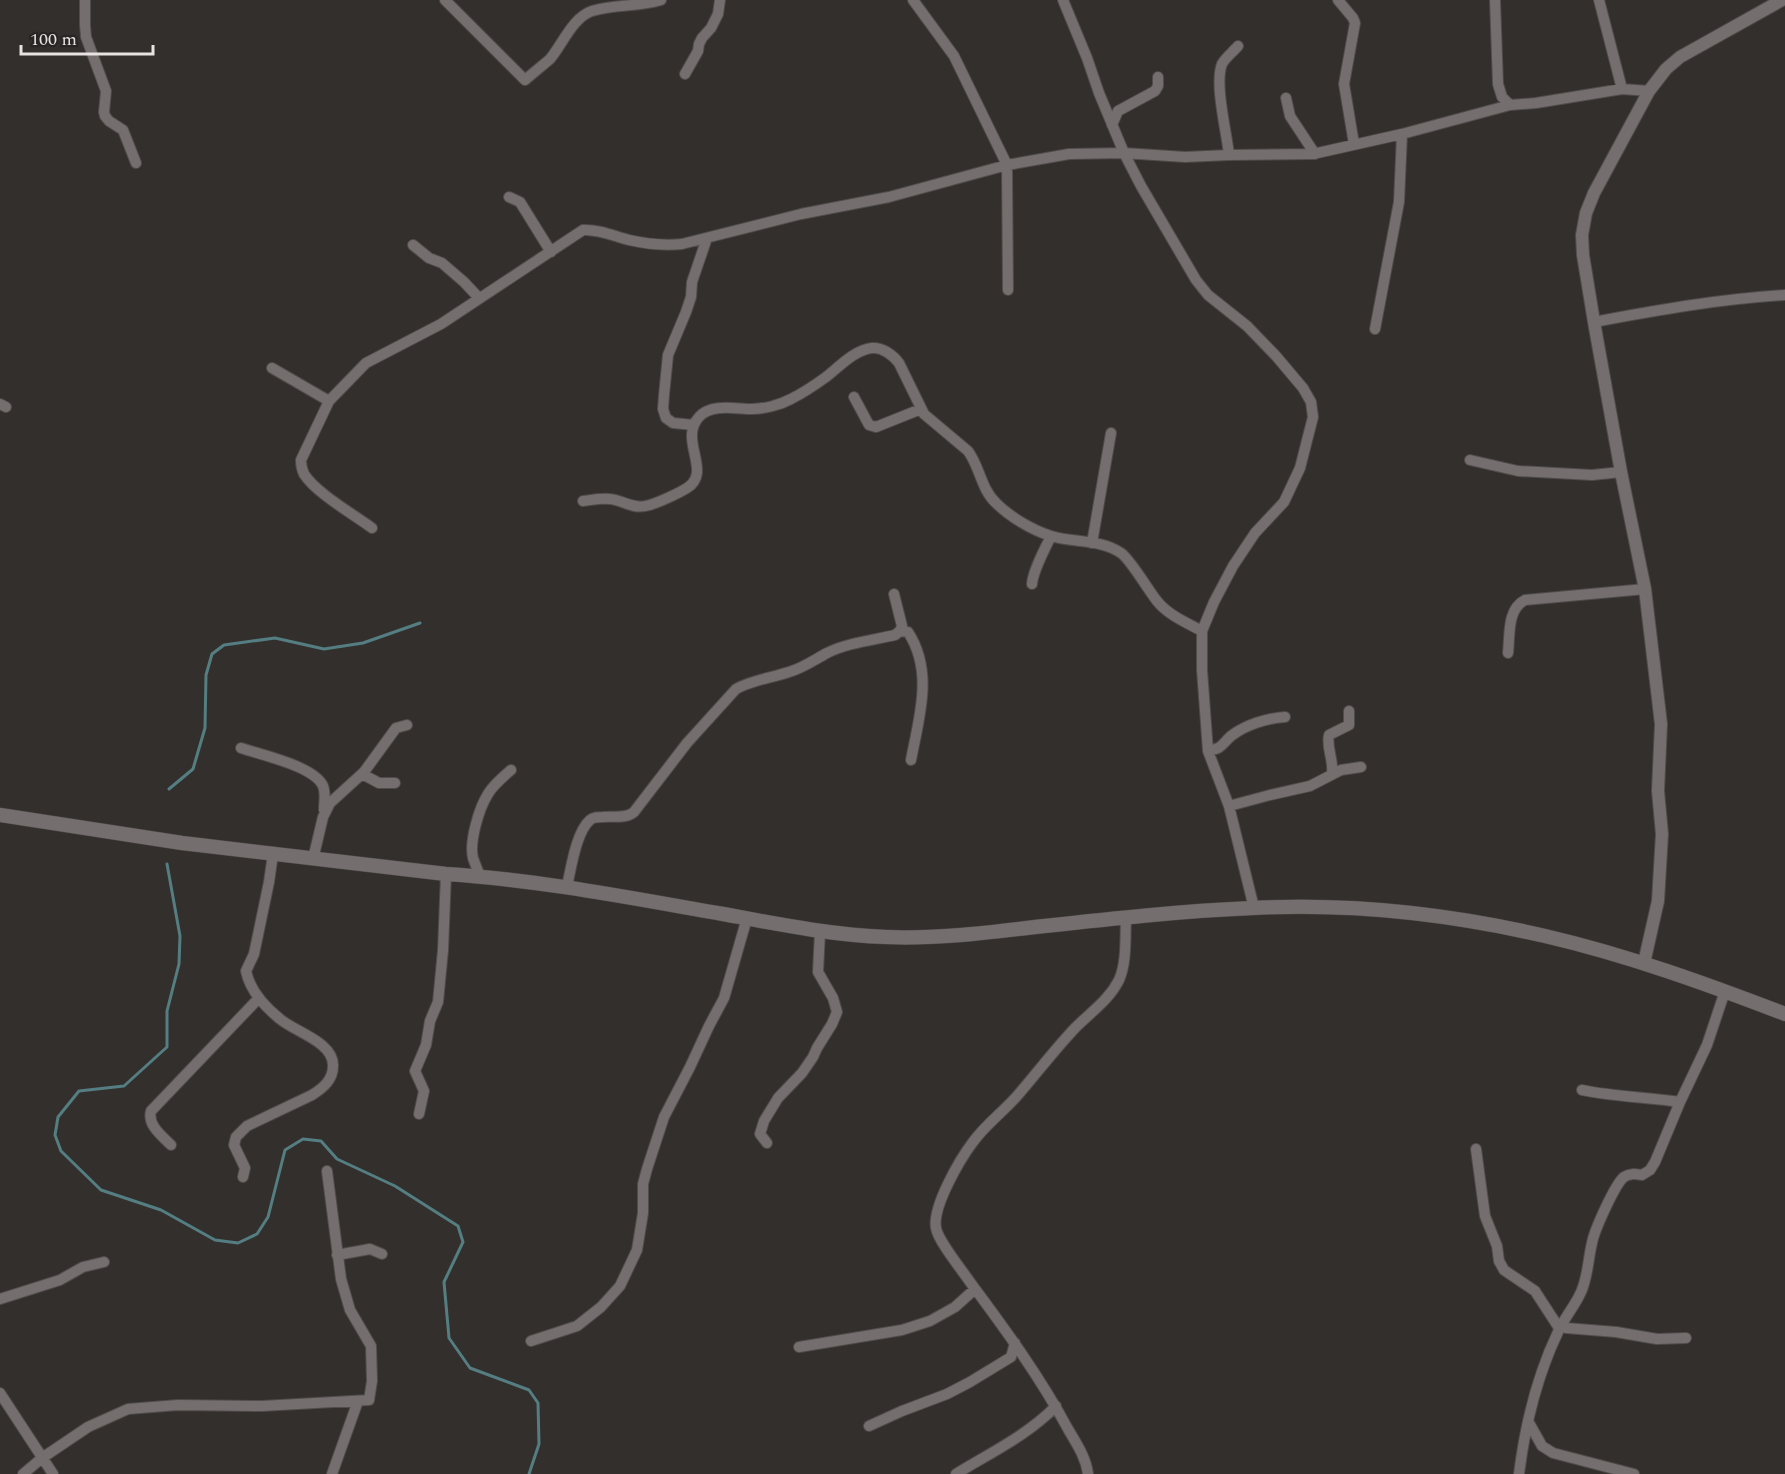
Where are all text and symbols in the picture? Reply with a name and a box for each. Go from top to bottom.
scale bar [21,18,153,56]
text: 100 m [30,26,77,53]

